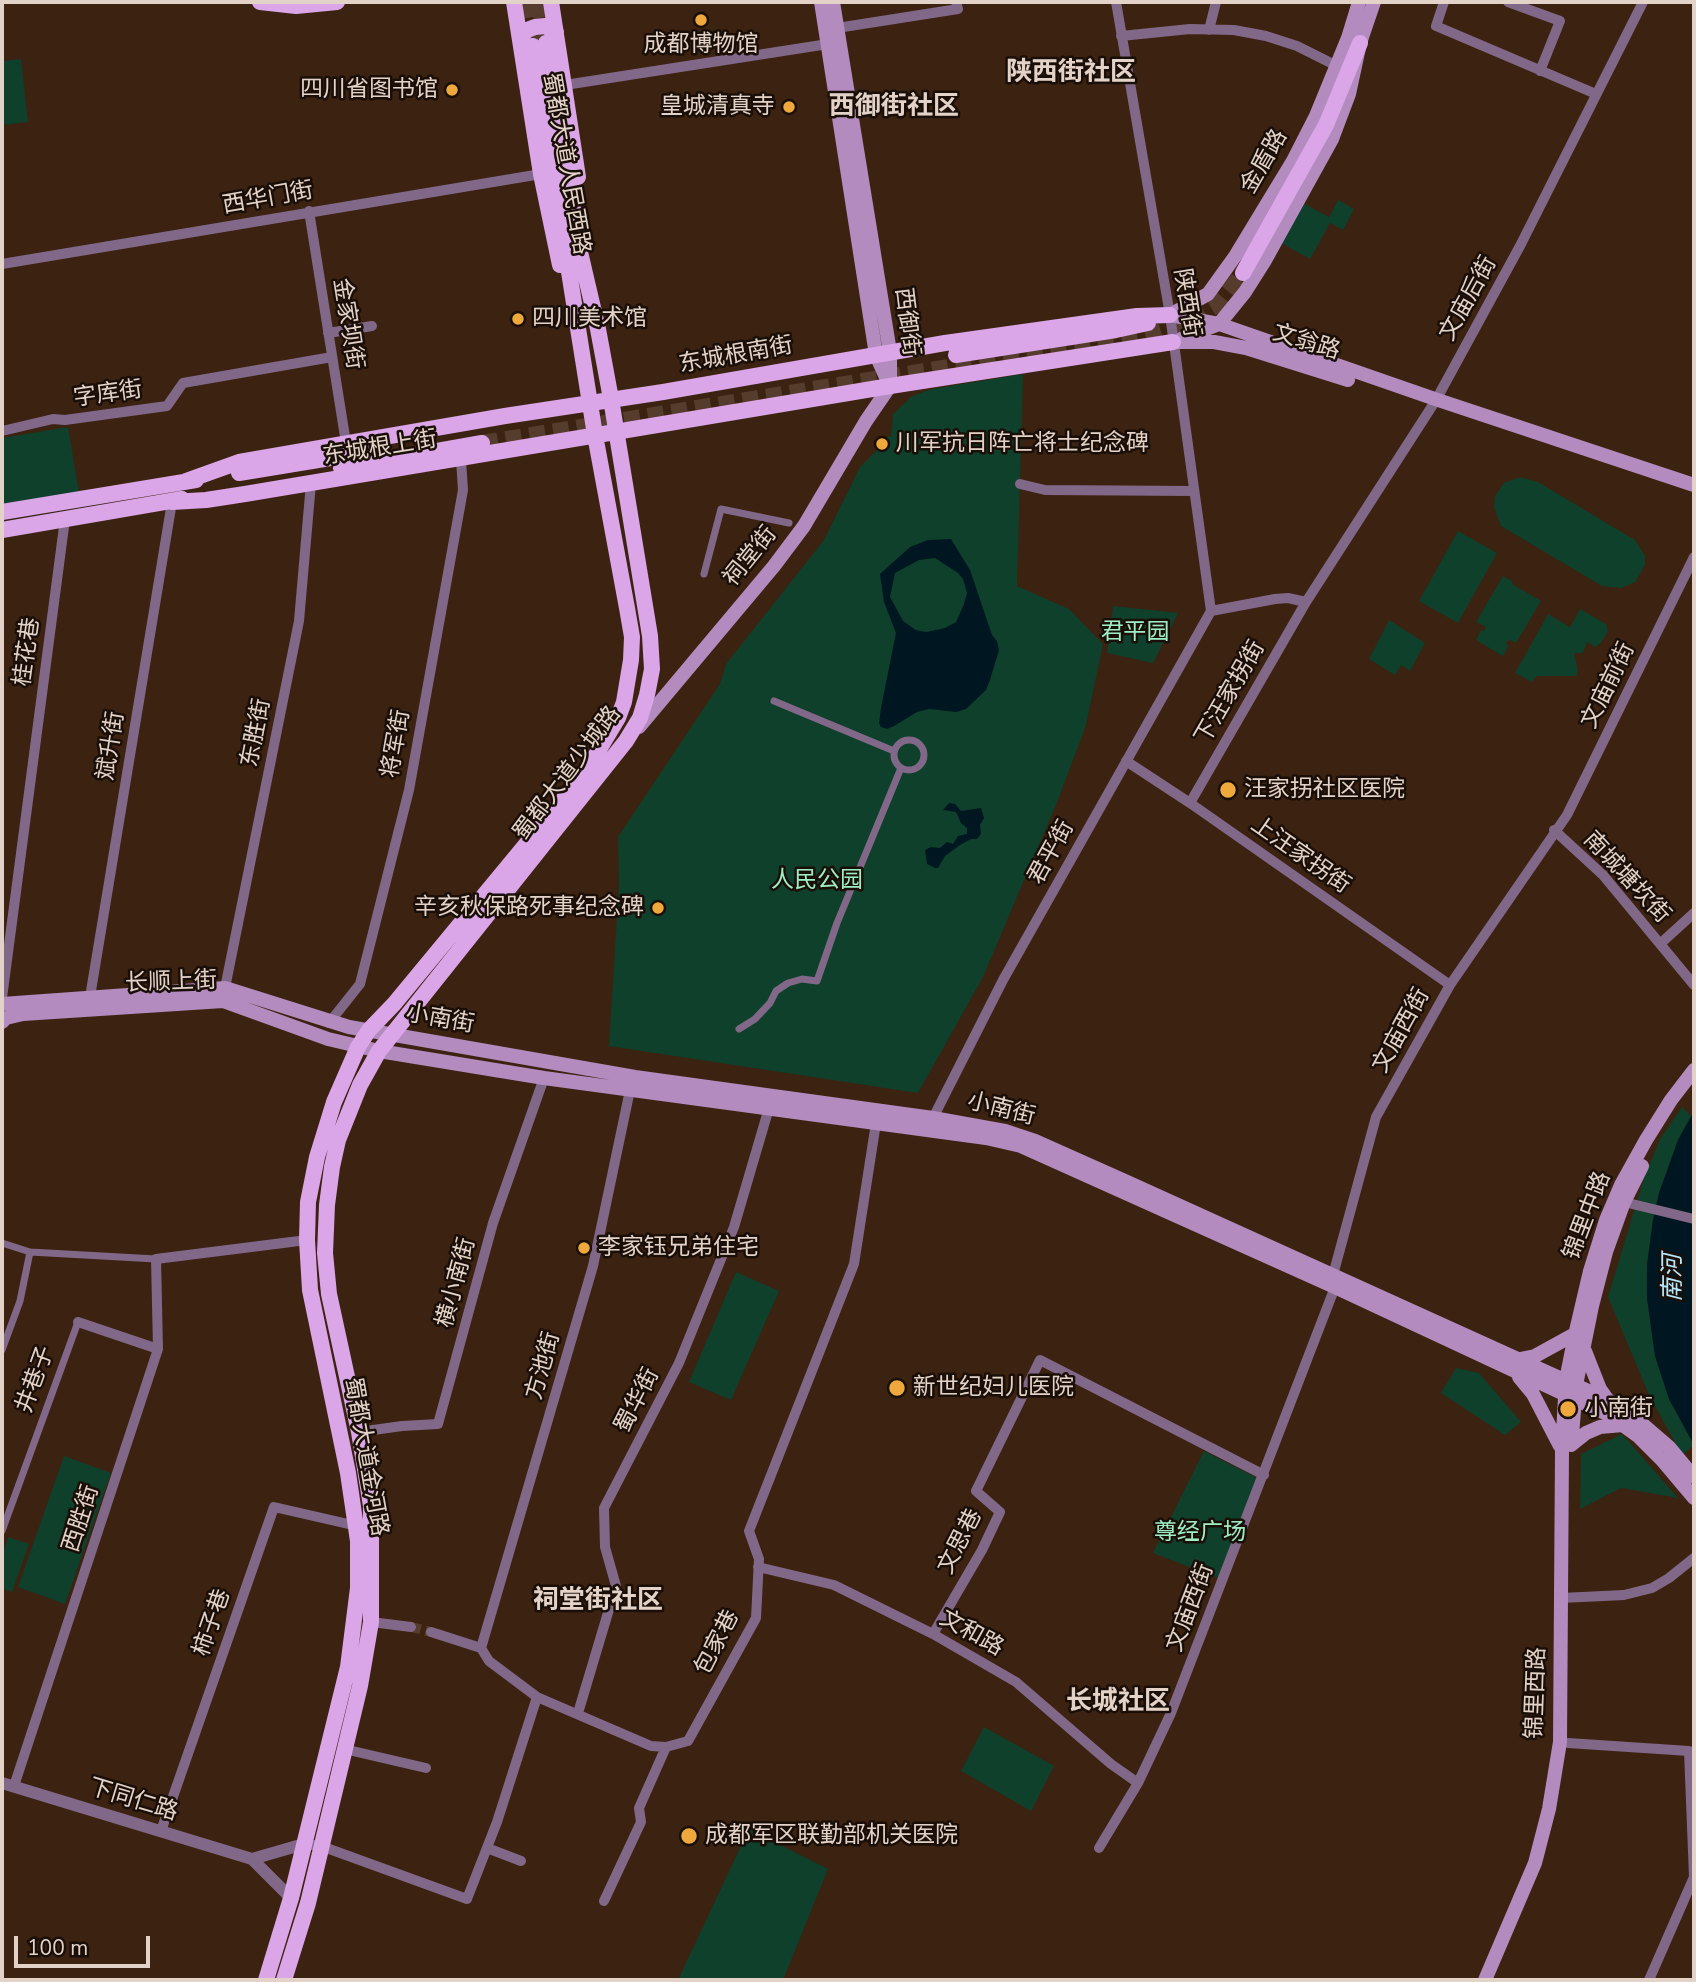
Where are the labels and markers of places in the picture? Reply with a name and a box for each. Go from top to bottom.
marker: 成都博物馆 [693,12,709,28]
place label: 成都博物馆 [644,31,758,59]
place label: 四川省图书馆 [300,76,438,104]
marker: 四川省图书馆 [444,82,460,98]
place label: 皇城清真寺 [660,93,775,121]
marker: 皇城清真寺 [781,99,797,115]
place label: 四川美术馆 [532,305,647,333]
marker: 四川美术馆 [510,311,526,327]
place label: 川军抗日阵亡将士纪念碑 [896,430,1149,458]
marker: 川军抗日阵亡将士纪念碑 [874,436,890,452]
place label: 汪家拐社区医院 [1244,776,1405,804]
marker: 汪家拐社区医院 [1218,780,1238,800]
place label: 辛亥秋保路死事纪念碑 [414,894,644,922]
marker: 辛亥秋保路死事纪念碑 [650,900,666,916]
place label: 李家钰兄弟住宅 [598,1234,759,1262]
marker: 李家钰兄弟住宅 [576,1240,592,1256]
place label: 新世纪妇儿医院 [913,1374,1074,1402]
marker: 新世纪妇儿医院 [887,1378,907,1398]
place label: 小南街 [1584,1395,1653,1423]
marker: 小南街 [1558,1399,1578,1419]
place label: 成都军区联勤部机关医院 [705,1822,958,1850]
marker: 成都军区联勤部机关医院 [679,1826,699,1846]

